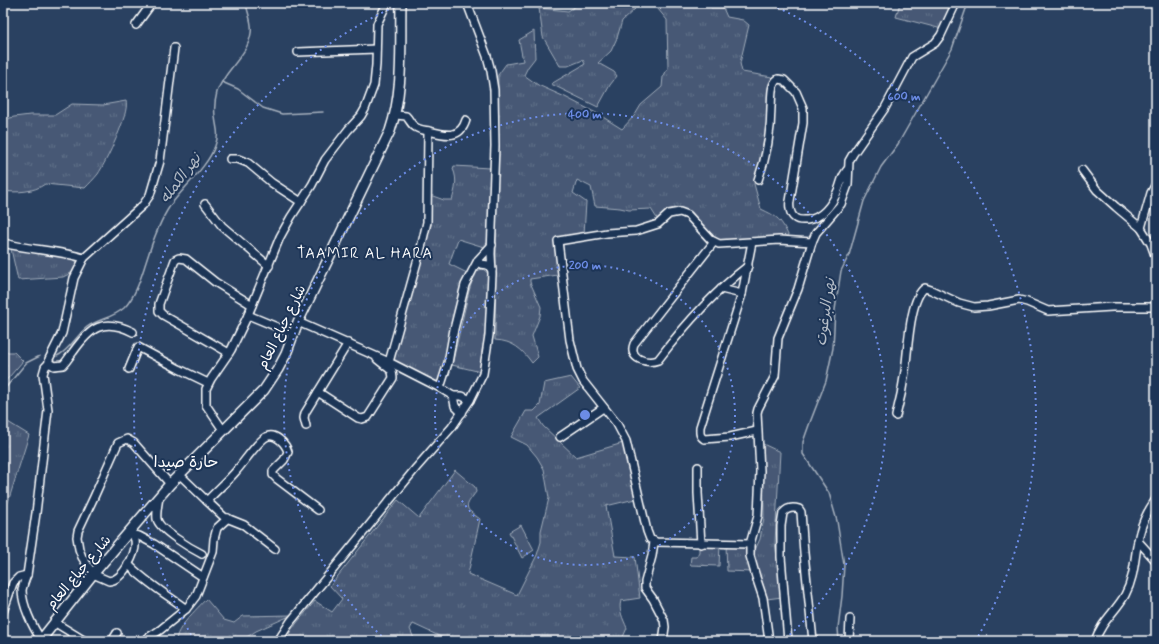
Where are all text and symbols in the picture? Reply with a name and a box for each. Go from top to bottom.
text: 600 m [887,89,921,105]
text: 400 m [568,107,602,123]
water label: نهر الكمله [156,148,207,208]
district label: TAAMIR AL HARA [297,244,433,264]
text: 200 m [569,258,602,274]
water label: نهر البرغوت [811,275,841,347]
street label: شارع جباع العام [254,282,311,373]
centre of rings [578,408,592,422]
district label: حارة صيدا [154,452,218,473]
street label: شارع جباع العام [42,532,116,614]

